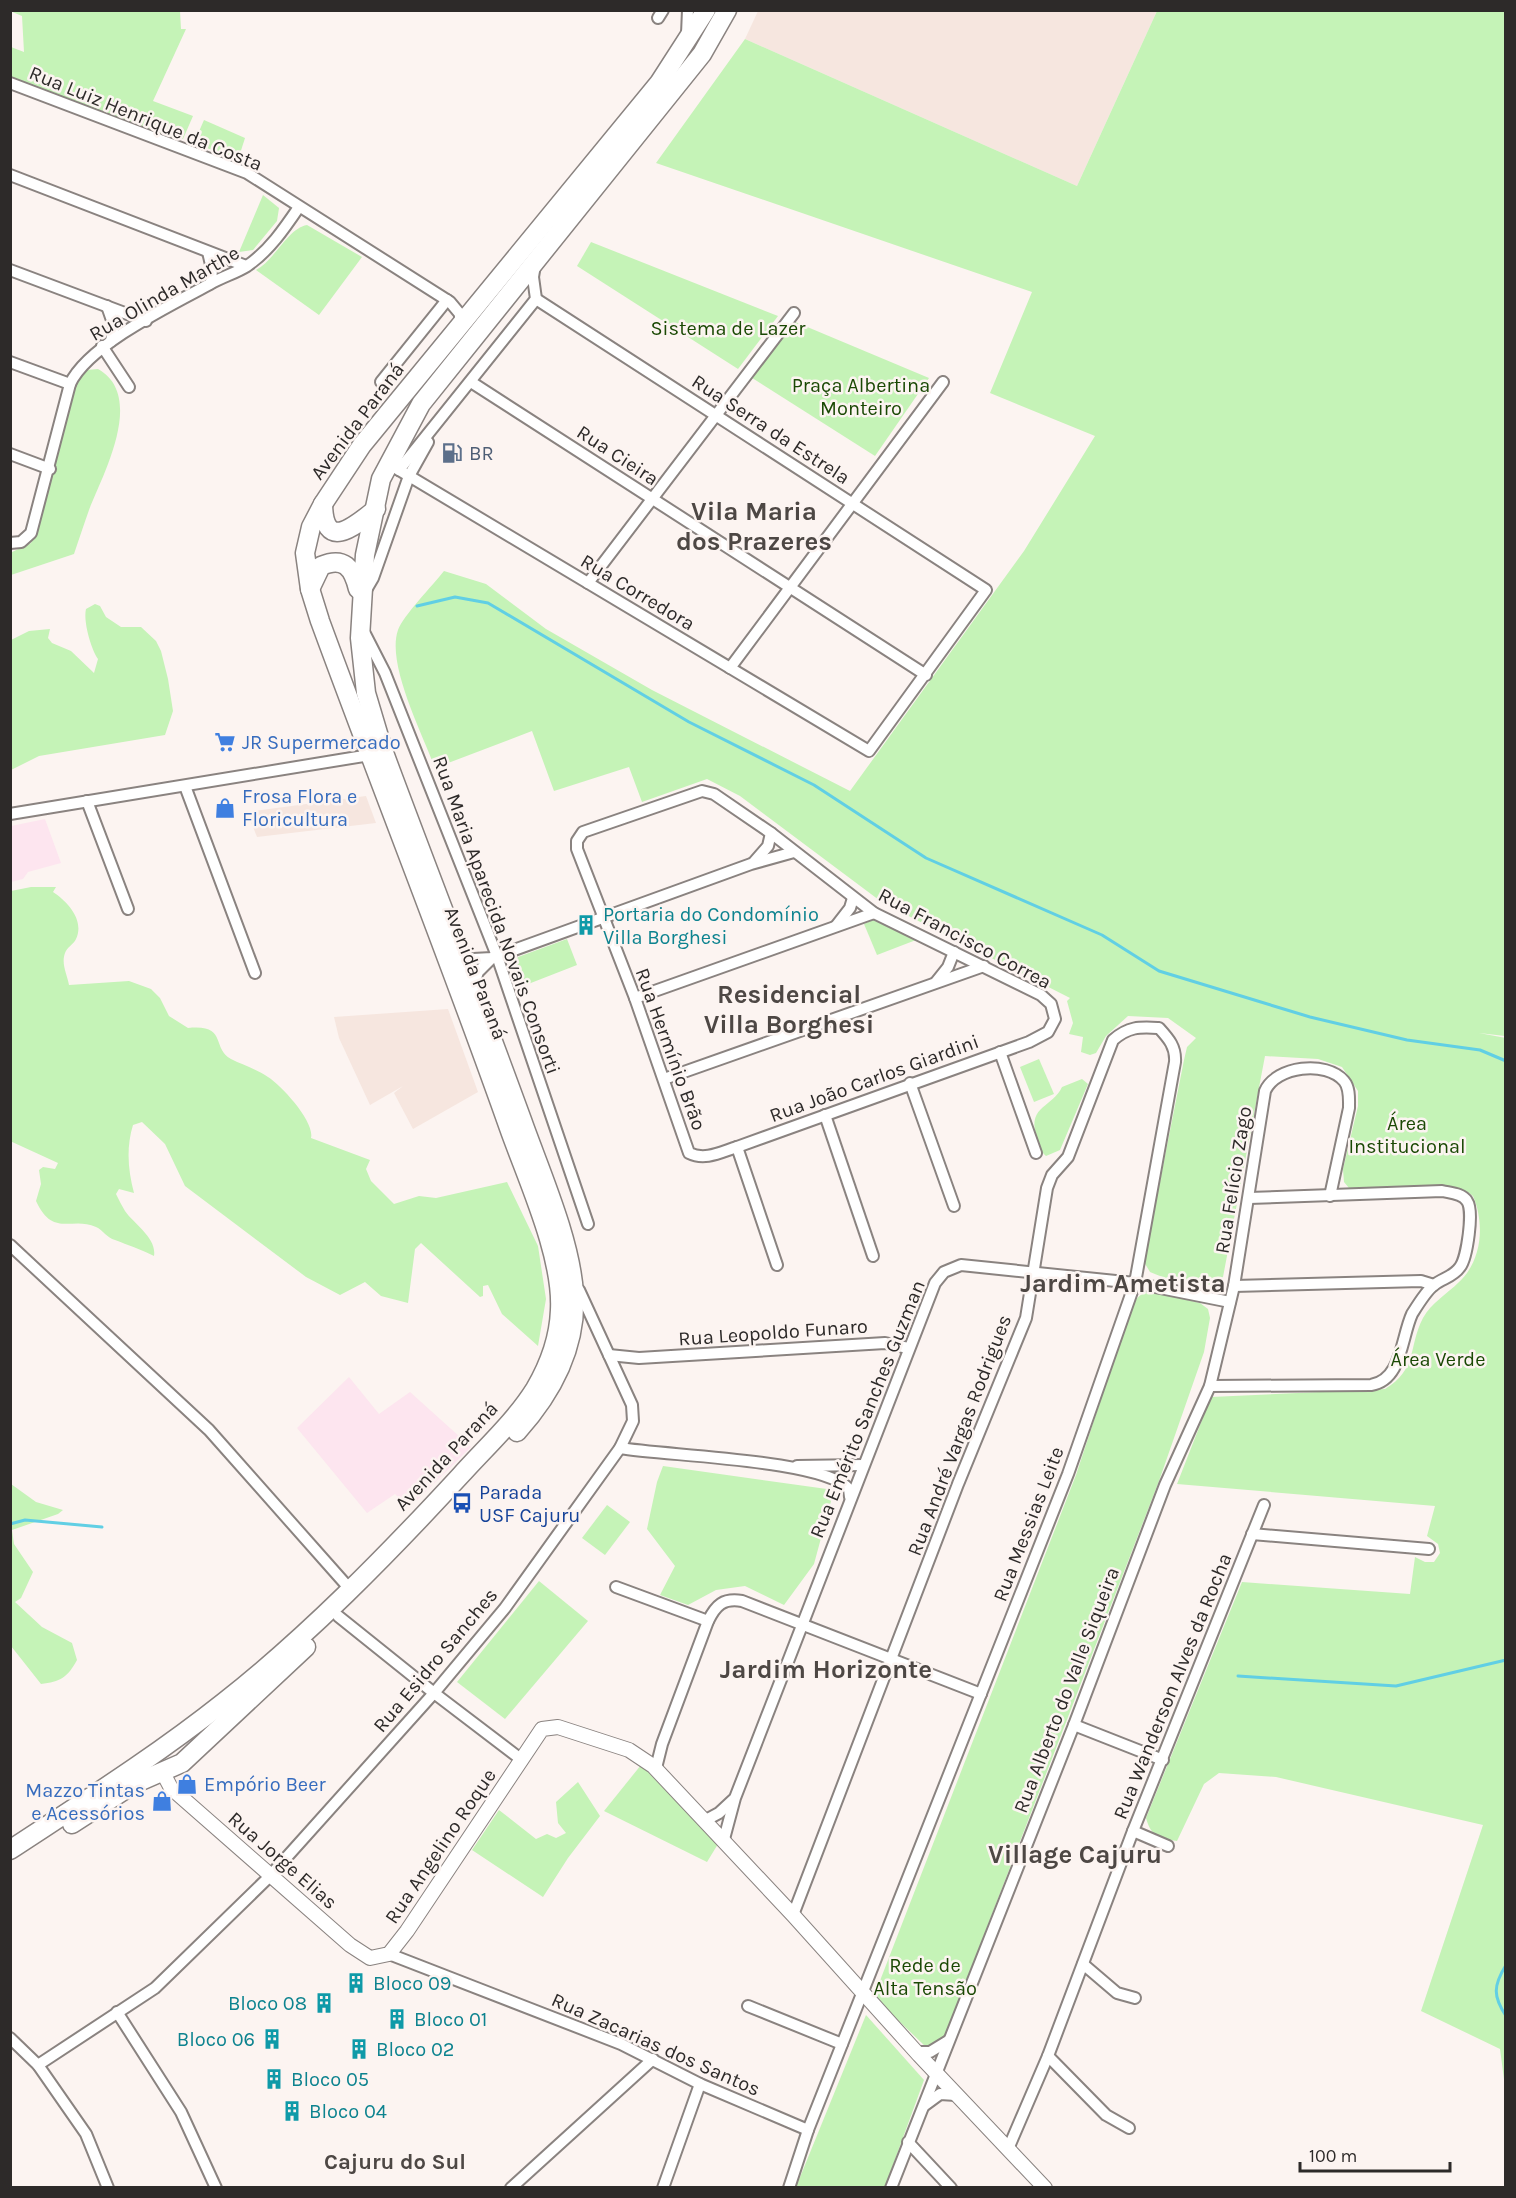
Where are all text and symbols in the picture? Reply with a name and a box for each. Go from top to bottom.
street label: Rua Luiz Henrique da Costa [26,61,266,176]
street label: Rua Olinda Marthe [85,241,243,346]
park label: Sistema de Lazer [650,317,806,340]
street label: Avenida Paraná [306,358,409,484]
street label: Rua Serra da Estrela [687,370,854,489]
park label: Praça Albertina Monteiro [792,374,930,420]
street label: Rua Cieira [573,420,663,490]
fuel station icon: BR [440,441,464,465]
place label: BR [469,442,494,465]
district label: Vila Maria dos Prazeres [676,496,832,557]
street label: Rua Corredora [577,549,699,636]
supermarket icon: JR Supermercado [213,730,237,754]
place label: JR Supermercado [242,731,401,754]
street label: Rua Maria Aparecida Novais Consorti [428,753,565,1077]
place label: Frosa Flora e Floricultura [242,785,357,831]
shop icon: Frosa Flora e Floricultura [213,796,237,820]
street label: Rua Francisco Correa [874,883,1055,994]
place label: Portaria do Condomínio Villa Borghesi [603,903,819,949]
street label: Avenida Paraná [440,904,511,1043]
building icon: Portaria do Condomínio Villa Borghesi [574,913,598,937]
street label: Rua Hermínio Brão [630,965,711,1133]
district label: Residencial Villa Borghesi [704,979,874,1040]
street label: Rua João Carlos Giardini [766,1030,982,1127]
street label: Rua Felício Zago [1210,1105,1256,1255]
park label: Área Institucional [1348,1111,1466,1158]
district label: Jardim Ametista [1020,1268,1226,1299]
street label: Rua Emérito Sanches Guzman [805,1277,930,1541]
street label: Rua André Vargas Rodrigues [903,1311,1016,1559]
street label: Rua Leopoldo Funaro [678,1314,868,1351]
park label: Área Verde [1391,1347,1485,1371]
street label: Avenida Paraná [390,1397,503,1516]
street label: Rua Messias Leite [988,1444,1069,1605]
place label: Parada USF Cajuru [479,1481,580,1527]
bus stop icon: Parada USF Cajuru [450,1491,474,1515]
street label: Rua Wanderson Alves da Rocha [1108,1550,1236,1823]
street label: Rua Alberto do Valle Siqueira [1009,1564,1124,1816]
street label: Rua Esidro Sanches [368,1584,502,1737]
district label: Jardim Horizonte [720,1654,932,1685]
street label: Rua Angelino Roque [380,1764,501,1928]
shop icon: Empório Beer [175,1772,199,1796]
place label: Empório Beer [204,1773,326,1796]
place label: Mazzo Tintas e Acessórios [25,1779,145,1825]
shop icon: Mazzo Tintas e Acessórios [150,1789,174,1813]
street label: Rua Jorge Elias [224,1807,342,1914]
district label: Village Cajuru [988,1839,1162,1870]
park label: Rede de Alta Tensão [873,1954,977,2000]
building icon: Bloco 09 [344,1971,368,1995]
place label: Bloco 09 [373,1972,451,1995]
street label: Rua Zacarias dos Santos [548,1988,764,2101]
building icon: Bloco 08 [312,1991,336,2015]
place label: Bloco 08 [228,1992,307,2015]
building icon: Bloco 01 [385,2007,409,2031]
place label: Bloco 01 [414,2008,487,2031]
building icon: Bloco 06 [260,2027,284,2051]
place label: Bloco 06 [177,2028,255,2051]
building icon: Bloco 02 [347,2037,371,2061]
place label: Bloco 02 [376,2038,454,2061]
building icon: Bloco 05 [262,2067,286,2091]
place label: Bloco 05 [291,2068,369,2091]
building icon: Bloco 04 [280,2099,304,2123]
place label: Bloco 04 [309,2100,387,2123]
scale bar [1300,2135,1450,2173]
text: 100 m [1309,2145,1357,2167]
district label: Cajuru do Sul [324,2149,466,2175]

